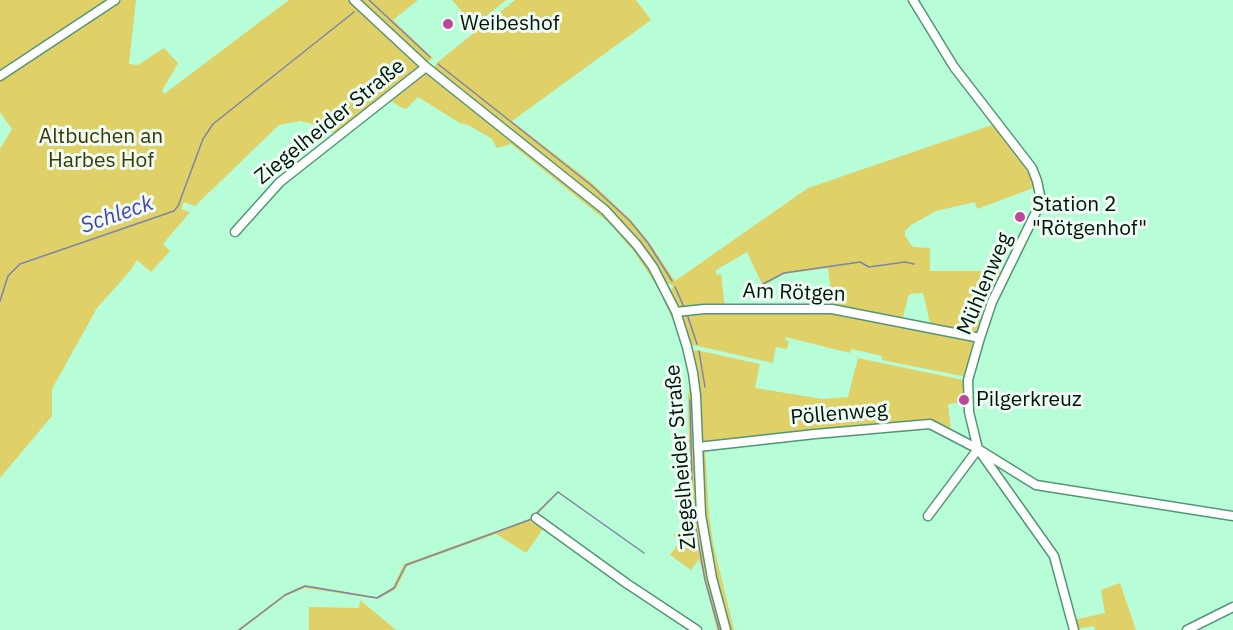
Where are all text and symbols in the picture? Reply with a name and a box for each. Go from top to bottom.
place label: Weibeshof [460,11,559,37]
marker: Weibeshof [441,17,455,31]
street label: Ziegelheider Straße [250,54,410,190]
park label: Altbuchen an Harbes Hof [39,124,163,174]
water label: Schleck [77,190,157,240]
place label: Station 2 "Rötgenhof" [1032,192,1147,242]
marker: Station 2 "Rötgenhof" [1013,210,1027,224]
street label: Mühlenweg [952,229,1018,339]
street label: Am Rötgen [742,279,846,307]
street label: Ziegelheider Straße [660,363,702,551]
place label: Pilgerkreuz [976,387,1082,413]
marker: Pilgerkreuz [957,393,971,407]
street label: Pöllenweg [789,397,889,431]

